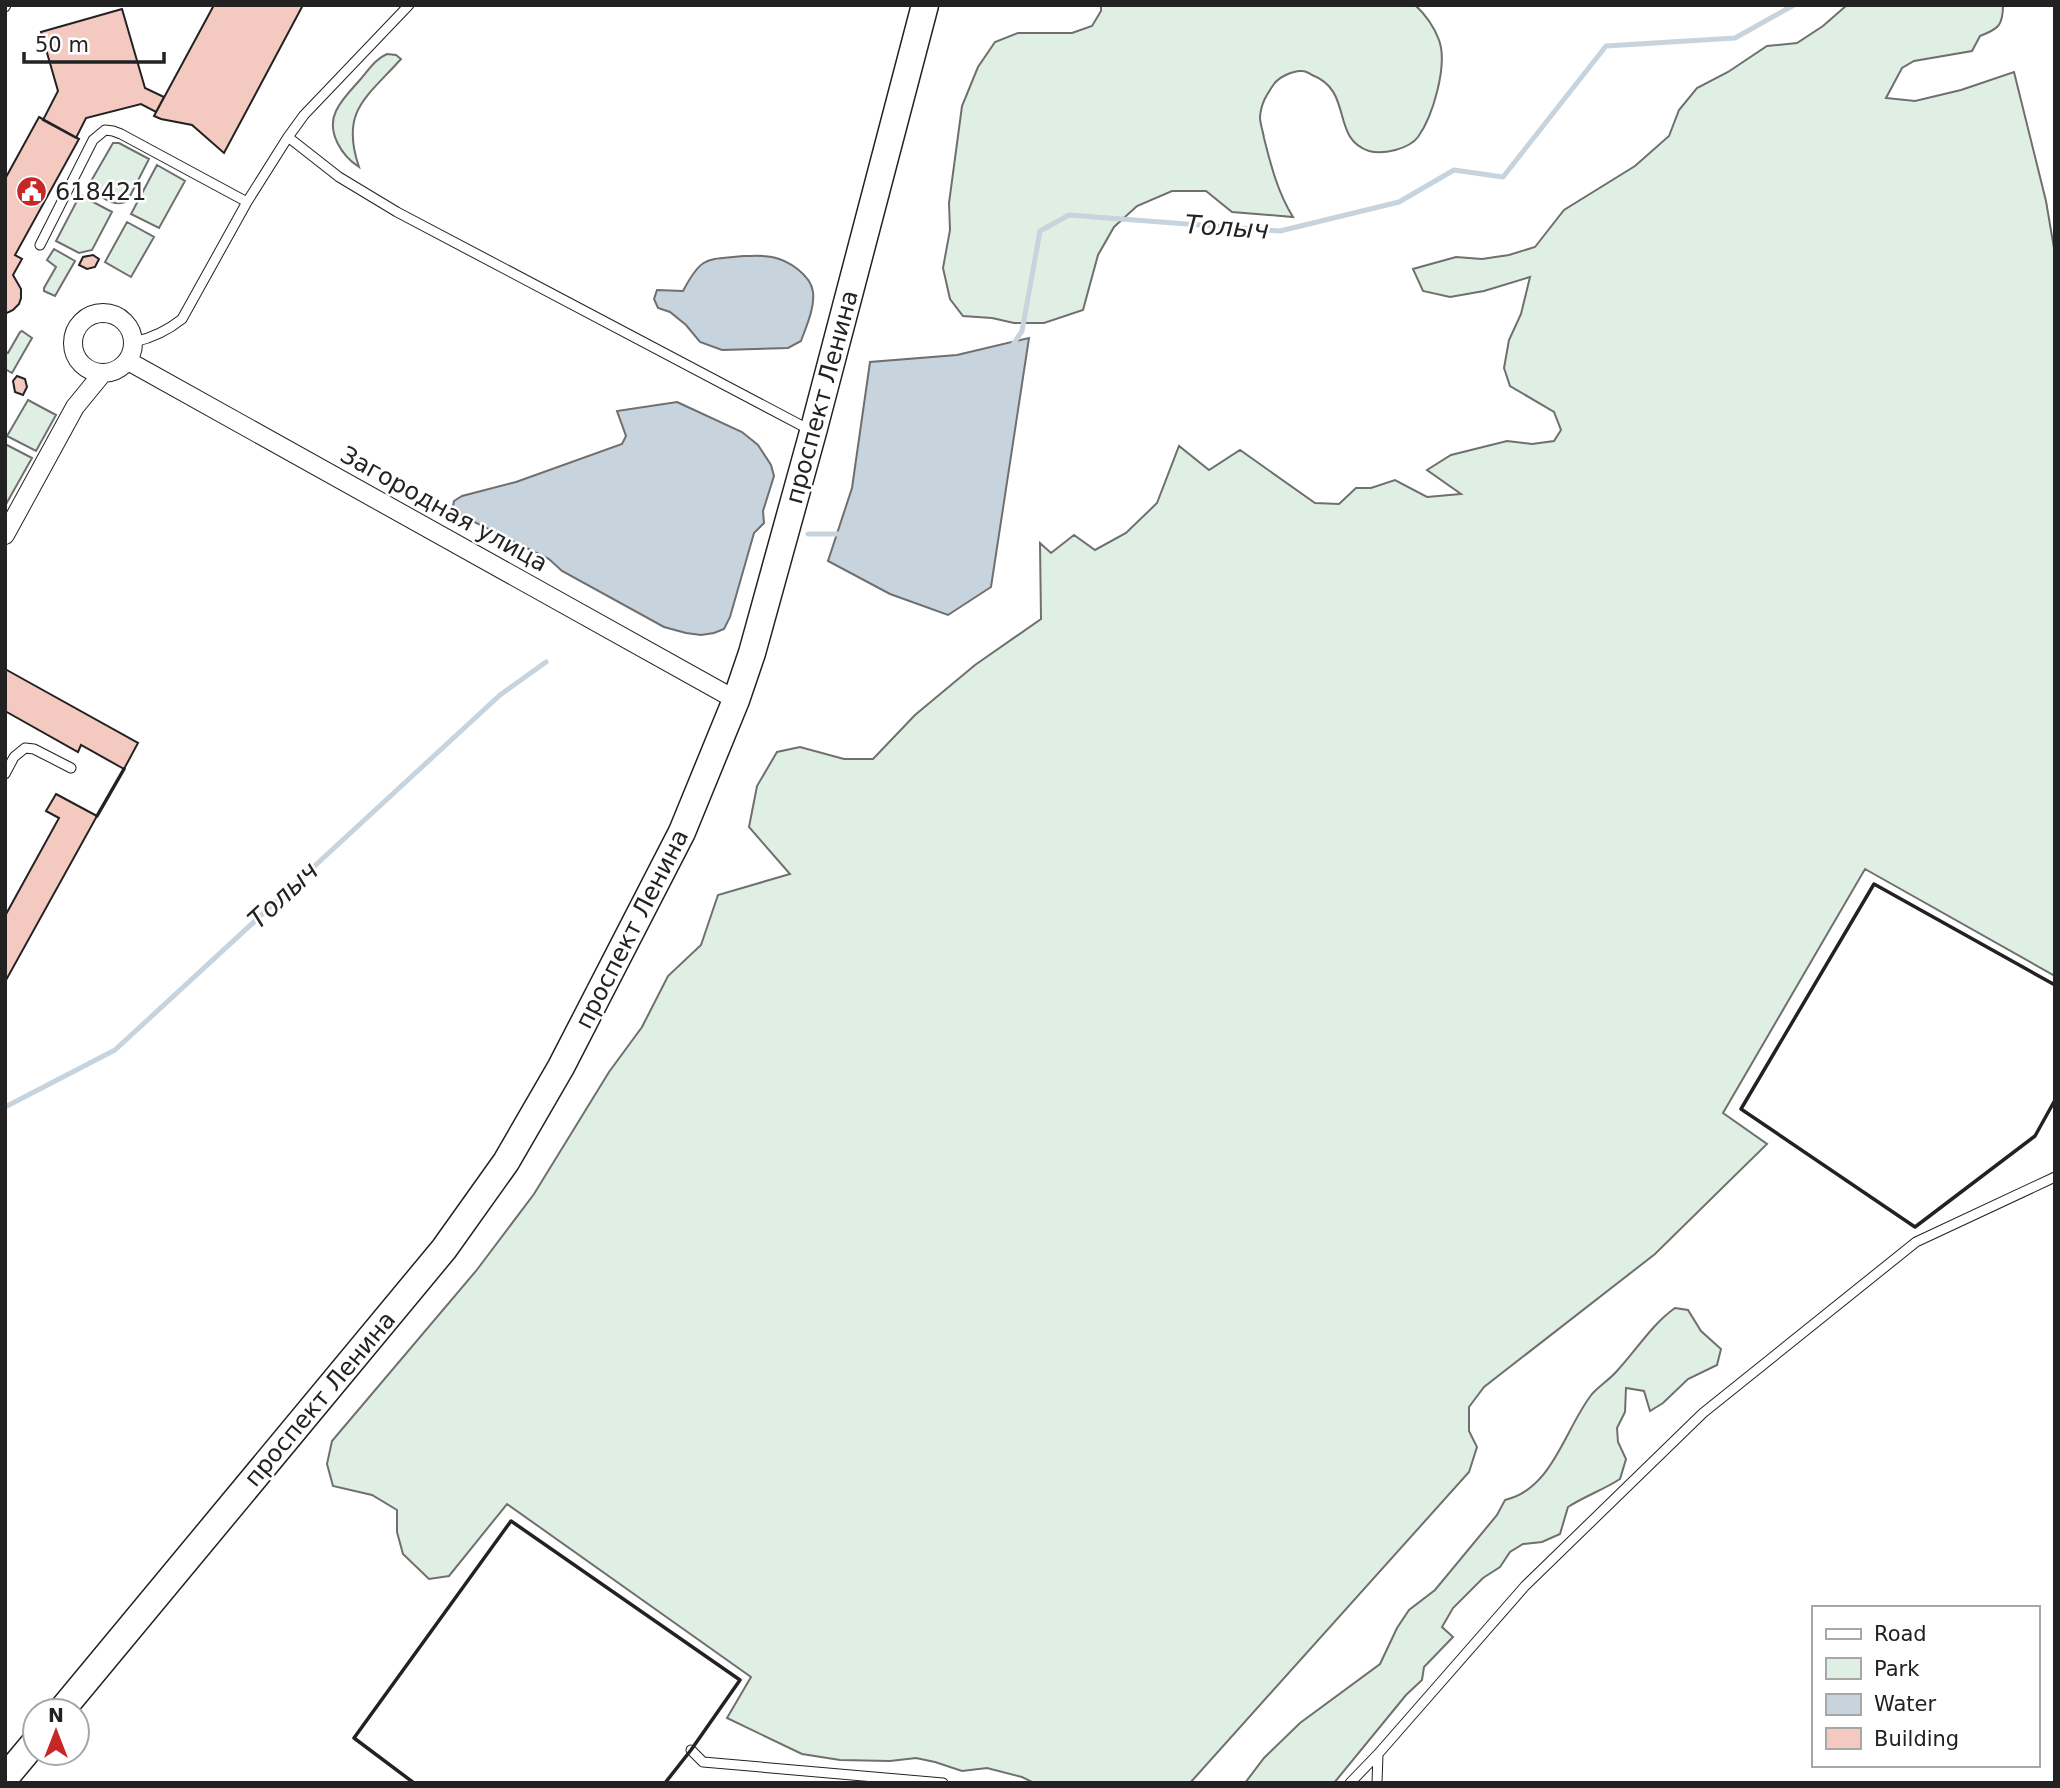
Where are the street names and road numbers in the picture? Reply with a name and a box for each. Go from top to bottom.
street label: проспект Ленина [780,287,864,507]
street label: Загородная улица [336,440,552,578]
street label: проспект Ленина [570,825,694,1033]
street label: проспект Ленина [239,1306,401,1492]

